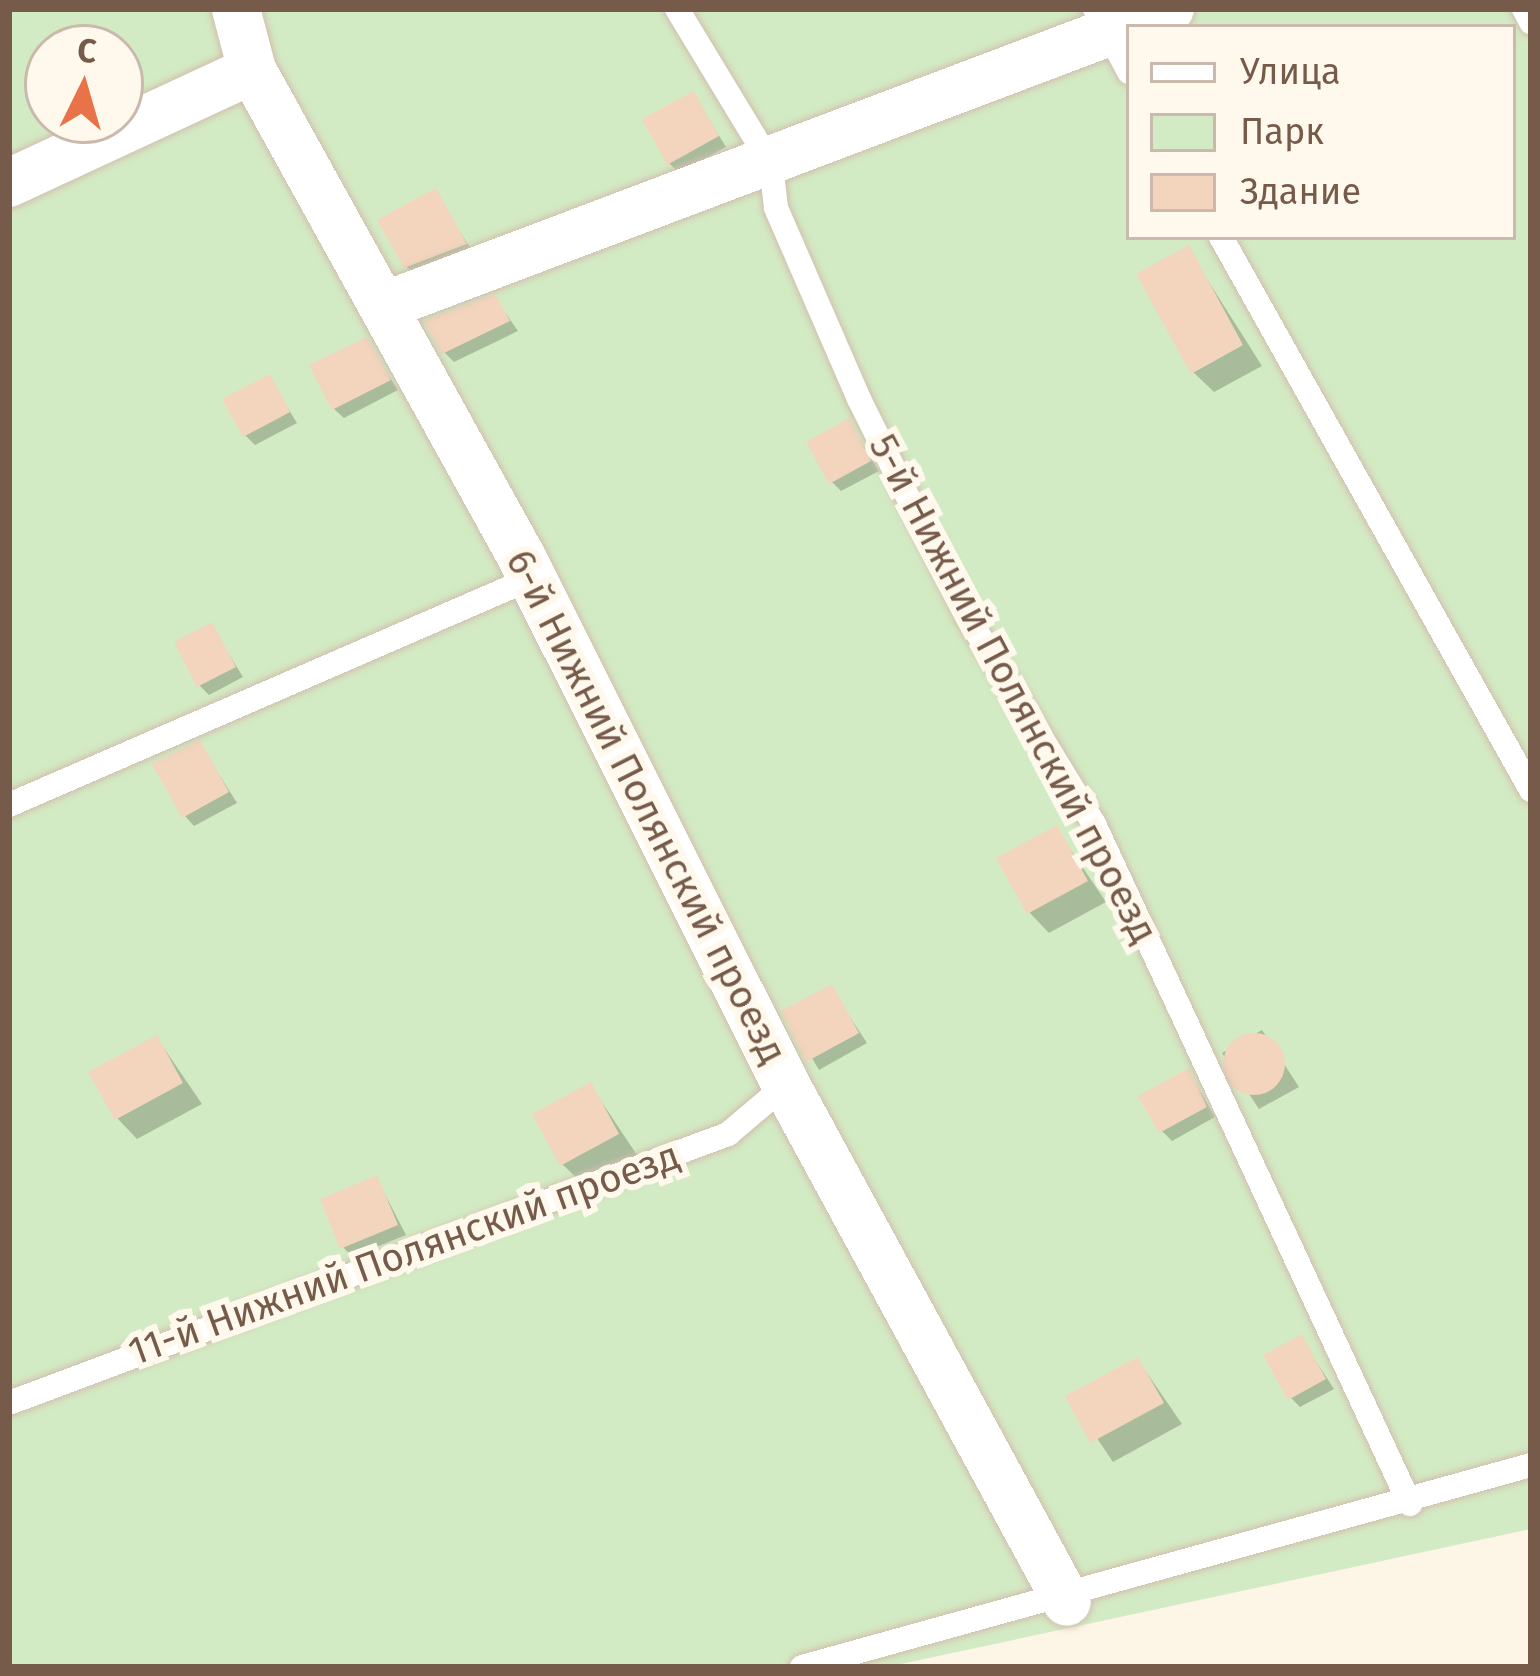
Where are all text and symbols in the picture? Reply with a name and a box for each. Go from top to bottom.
north arrow [24,24,144,144]
legend [1126,24,1516,240]
text: С [76,30,98,72]
text: Улица [1240,50,1341,94]
text: Парк [1240,110,1324,154]
text: Здание [1240,170,1361,214]
street label: 5-й Нижний Полянский проезд [859,427,1167,951]
street label: 6-й Нижний Полянский проезд [496,542,796,1072]
street label: 11-й Нижний Полянский проезд [122,1132,686,1376]

